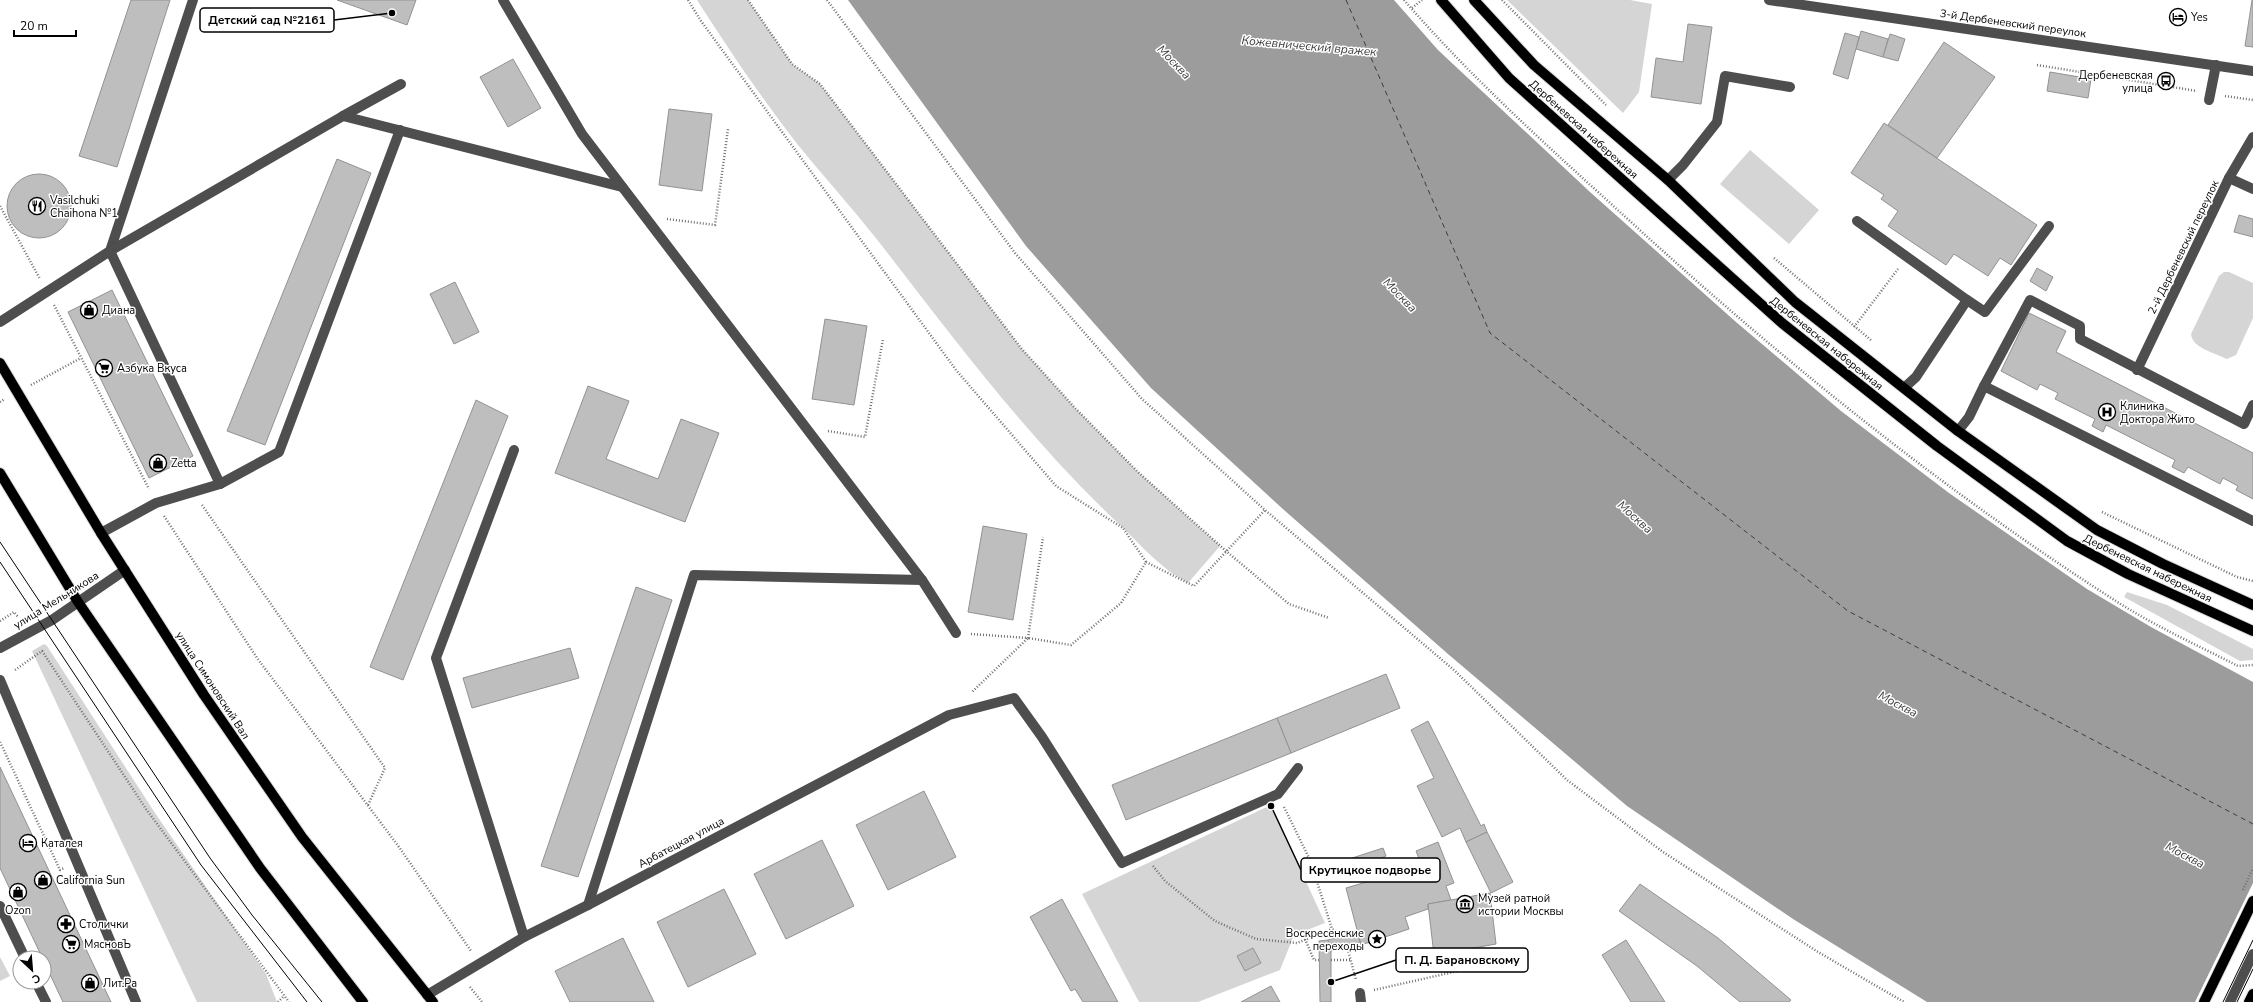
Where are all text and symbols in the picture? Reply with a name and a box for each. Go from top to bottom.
street label: 3-й Дербеневский переулок [1939,6,2087,41]
hotel icon: Yes [2168,7,2188,27]
callout: Детский сад №2161 [200,8,334,32]
place label: Yes [2190,10,2208,25]
scale bar [14,12,76,38]
text: Детский сад №2161 [208,12,326,28]
text: 20 m [20,18,48,34]
water label: Кожевнический вражек [1241,32,1378,60]
water label: Москва [1154,41,1194,83]
place label: Дербеневская улица [2078,68,2153,96]
bus stop icon: Дербеневская улица [2156,71,2176,91]
street label: Дербеневская набережная [1526,77,1641,182]
street label: 2-й Дербеневский переулок [2144,177,2223,317]
place label: Vasilchuki Chaihona №1 [49,193,118,221]
restaurant icon: Vasilchuki Chaihona №1 [27,196,47,216]
water label: Москва [1380,274,1420,316]
street label: Дербеневская набережная [1767,293,1886,394]
shop icon: Диана [79,300,99,320]
place label: Диана [102,303,135,318]
supermarket icon: Азбука Вкуса [94,358,114,378]
place label: Азбука Вкуса [117,361,187,376]
place label: Клиника Доктора Жито [2120,399,2195,427]
hospital icon: Клиника Доктора Жито [2097,402,2117,422]
shop icon: Zetta [148,453,168,473]
place label: Zetta [171,456,197,471]
water label: Москва [1614,497,1656,537]
street label: Дербеневская набережная [2081,531,2215,606]
street label: улица Мельникова [11,568,102,633]
street label: улица Симоновский Вал [172,628,253,742]
water label: Москва [1876,687,1920,721]
street label: Арбатецкая улица [636,813,727,871]
hotel icon: Каталея [18,833,38,853]
place label: Каталея [41,836,83,851]
water label: Москва [2163,838,2207,872]
callout: Крутицкое подворье [1301,858,1440,882]
text: Крутицкое подворье [1309,862,1432,878]
shop icon: California Sun [33,870,53,890]
place label: California Sun [56,873,125,888]
shop icon: Ozon [8,882,28,902]
place label: Музей ратной истории Москвы [1478,891,1564,919]
museum icon: Музей ратной истории Москвы [1455,894,1475,914]
place label: Ozon [5,903,31,918]
pharmacy icon: Столички [56,914,76,934]
place label: Столички [79,917,128,932]
place label: Воскресенские переходы [1286,926,1364,954]
place icon: Воскресенские переходы [1367,929,1387,949]
supermarket icon: МясновЪ [61,934,81,954]
place label: МясновЪ [84,937,131,952]
callout: П. Д. Барановскому [1396,948,1528,972]
north arrow [12,950,52,990]
text: П. Д. Барановскому [1404,952,1520,968]
text: С [29,970,43,987]
shop icon: Лит.Рa [80,973,100,993]
place label: Лит.Рa [103,976,137,991]

